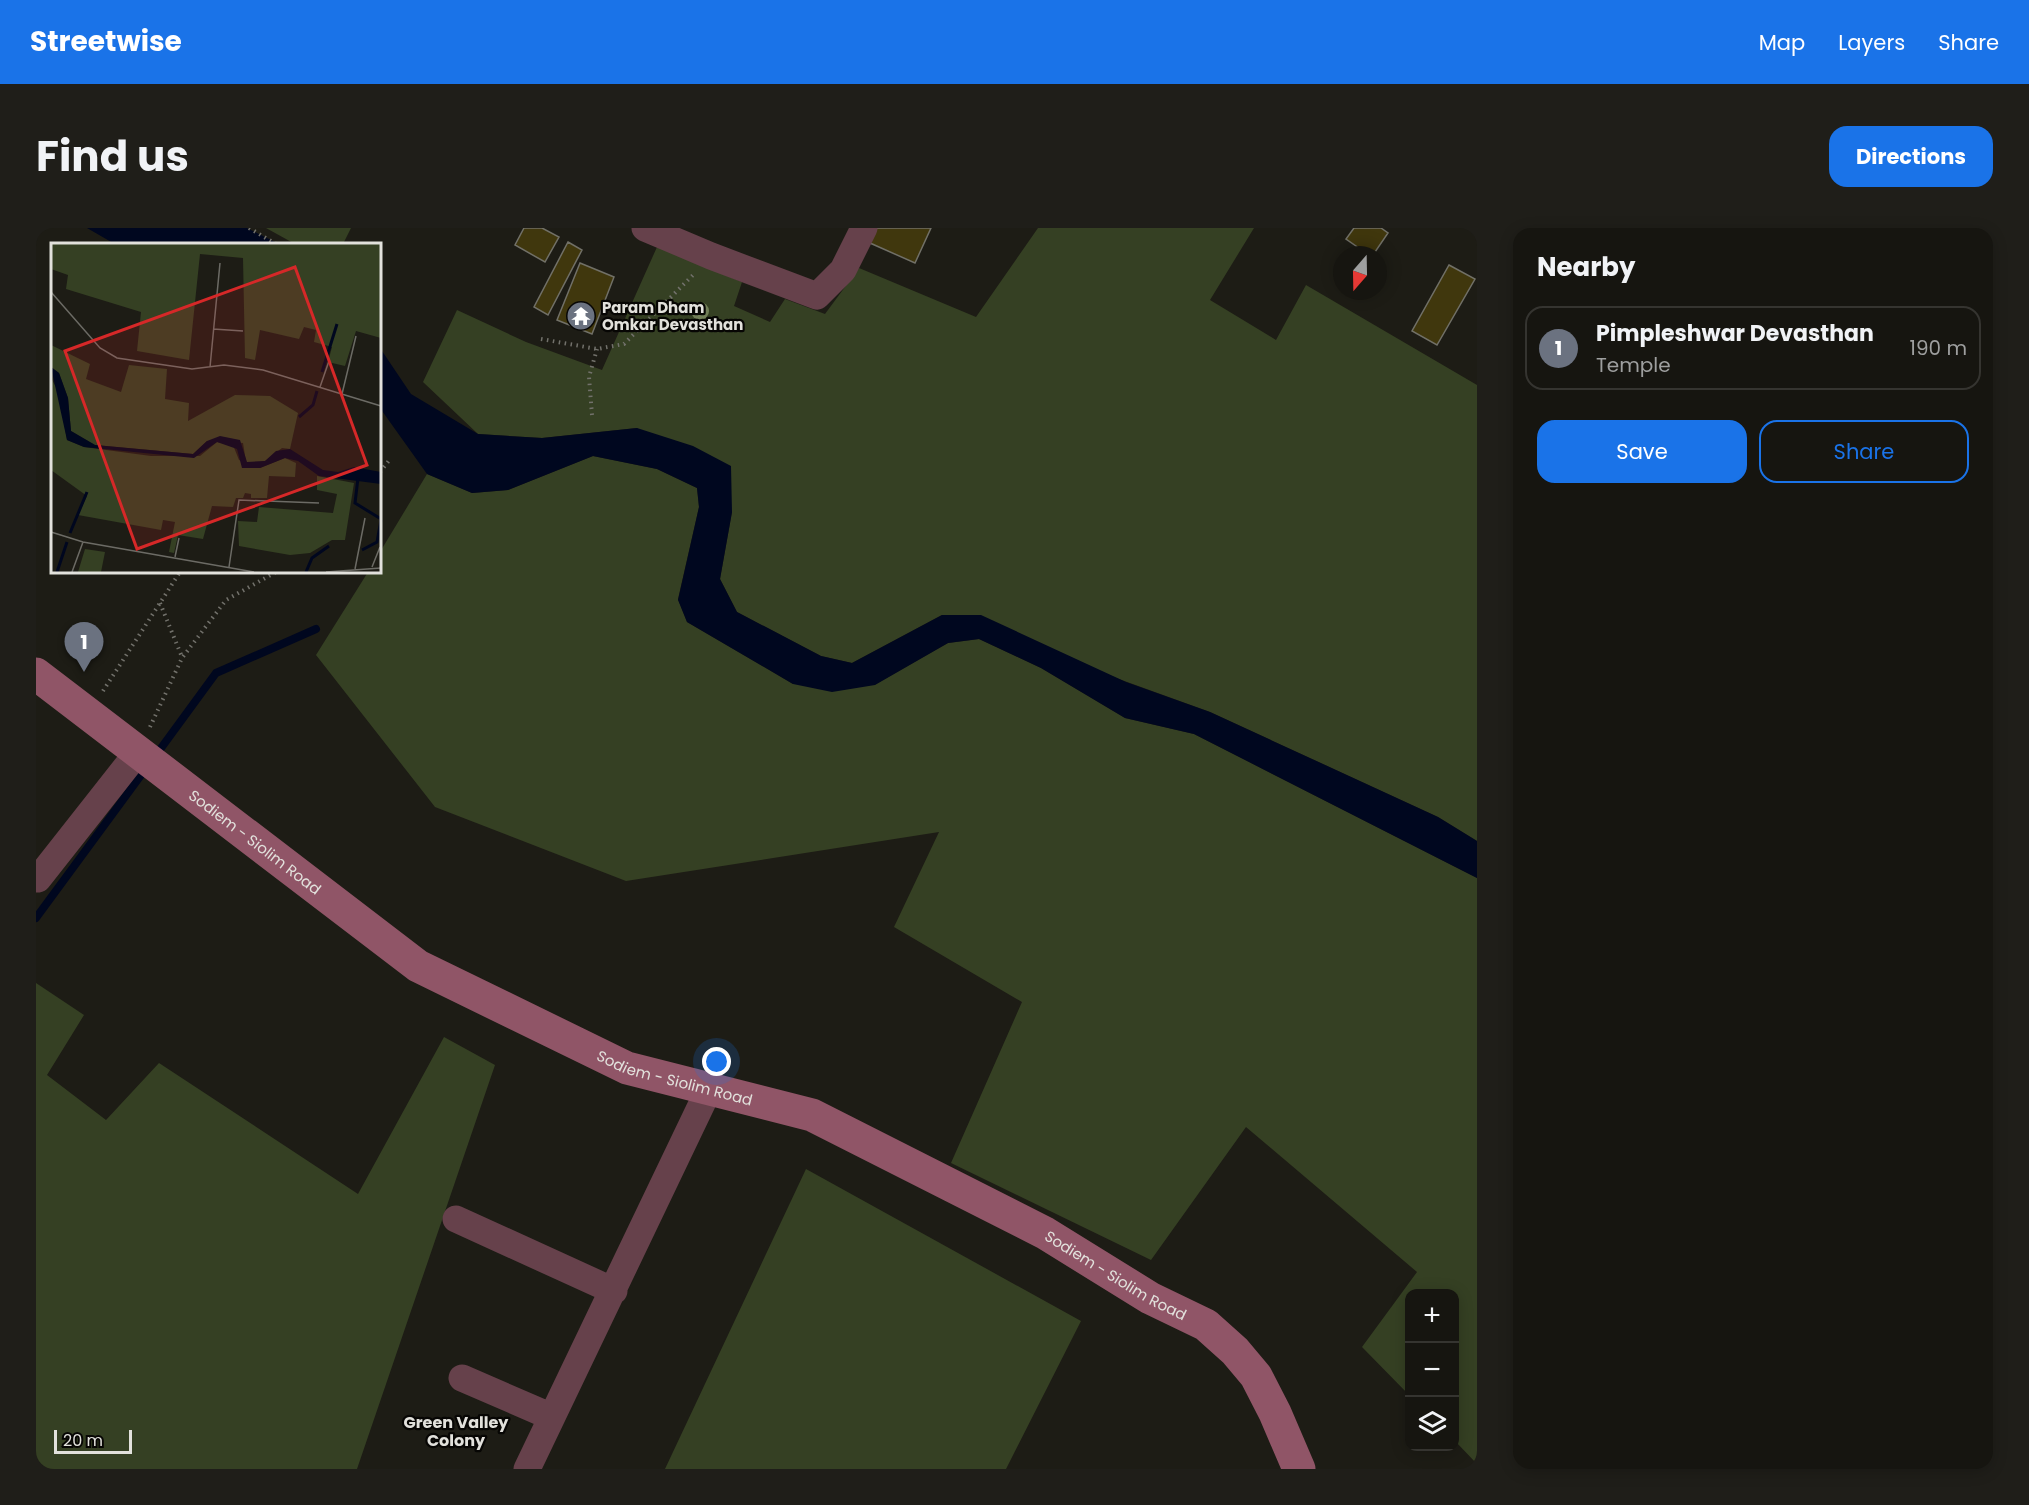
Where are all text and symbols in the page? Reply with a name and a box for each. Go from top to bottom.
text: Streetwise [30,22,182,61]
text: Map [1759,28,1805,57]
text: Layers [1838,28,1905,57]
text: Share [1938,28,1999,57]
button: Directions [1829,126,1993,187]
text: Find us [36,127,189,186]
inset map [51,243,381,573]
north arrow [1333,246,1387,300]
text: Nearby [1537,249,1635,285]
place label: Param Dham Omkar Devasthan [602,297,743,335]
temple icon: Param Dham Omkar Devasthan [565,300,597,332]
text: Pimpleshwar Devasthan [1596,318,1874,349]
text: 1 [1555,334,1562,362]
text: 190 m [1910,334,1967,362]
text: Temple [1596,351,1671,379]
button: Save [1537,420,1747,483]
button: Share [1759,420,1969,483]
pin: 1 [64,622,104,672]
street label: Sodiem - Siolim Road [185,784,326,899]
street label: Sodiem - Siolim Road [594,1045,755,1110]
your location [702,1047,731,1076]
street label: Sodiem - Siolim Road [1041,1225,1190,1325]
map controls [1405,1289,1459,1451]
button: + [1405,1289,1459,1343]
button: − [1405,1343,1459,1397]
button: layers [1405,1397,1459,1451]
district label: Green Valley Colony [404,1411,509,1452]
scale bar [54,1427,132,1454]
text: 20 m [63,1429,103,1452]

